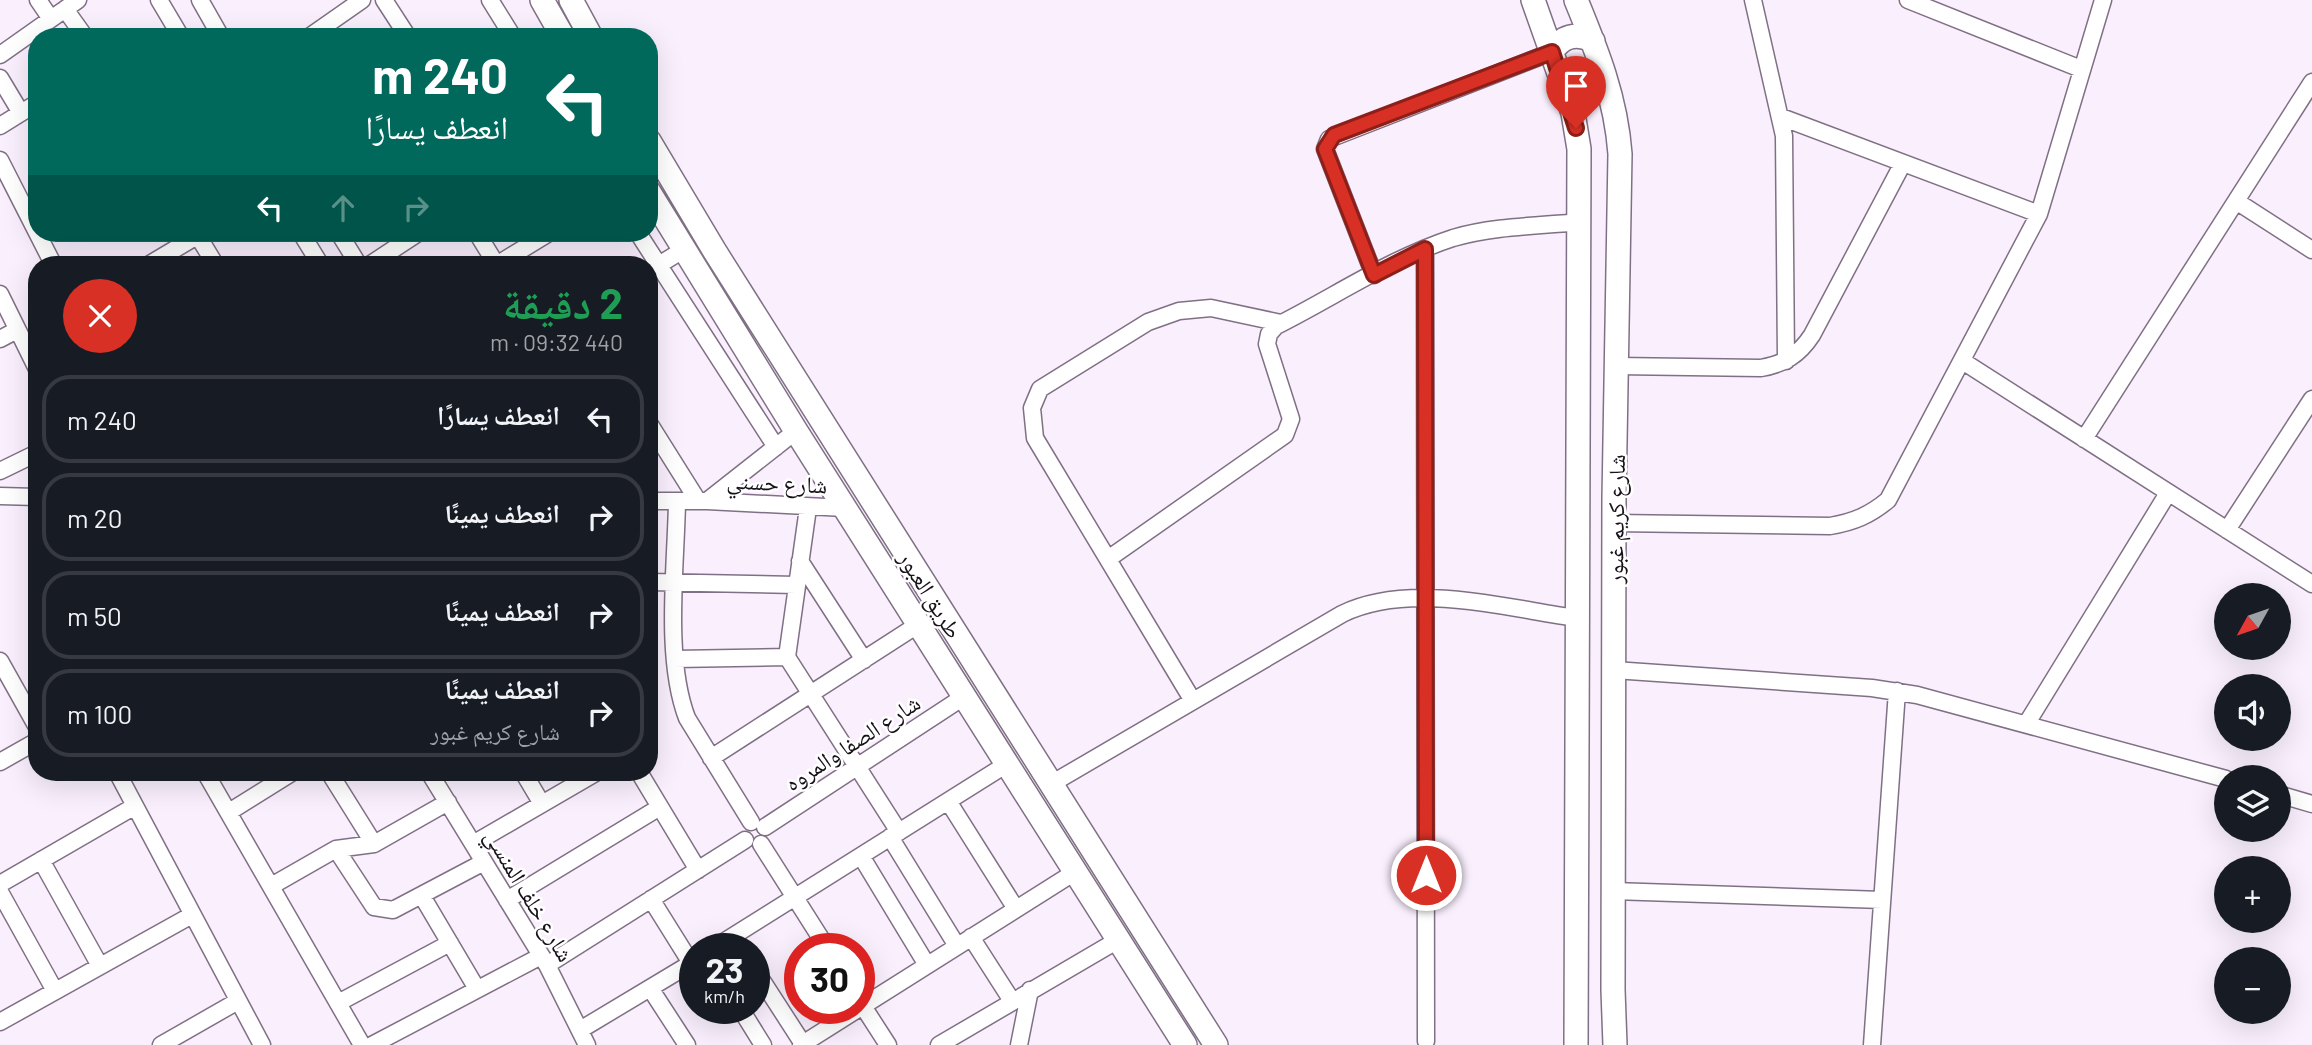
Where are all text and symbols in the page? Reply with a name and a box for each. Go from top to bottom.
text: 240 m [372,45,508,104]
icon: left [532,56,623,147]
pin [1546,56,1606,128]
icon: arrive [1557,67,1595,105]
text: انعطف يسارًا [365,107,508,145]
icon: left [251,189,289,227]
icon: ahead [324,189,362,227]
icon: right [397,189,435,227]
text: 2 دقيقة [503,277,623,327]
button: close [63,279,137,353]
text: 440 m · 09:32 [490,328,623,356]
text: انعطف يسارًا [437,399,560,430]
icon: left [581,400,619,438]
text: 240 m [67,404,137,435]
street label: شارع كريم غبور [1600,454,1633,585]
street label: شارع حسني [726,465,828,504]
text: انعطف يمينًا [445,497,560,528]
icon: right [581,498,619,536]
text: 20 m [67,502,122,533]
street label: طريق العبور [892,544,969,643]
north arrow [2214,583,2291,660]
map controls [2214,583,2291,1024]
text: انعطف يمينًا [445,595,560,626]
icon: right [581,596,619,634]
text: 50 m [67,600,122,631]
text: انعطف يمينًا [445,673,560,704]
button: sound [2214,674,2291,751]
street label: شارع الصفا والمروه [779,688,926,798]
icon: right [581,694,619,732]
text: 100 m [67,698,132,729]
text: شارع كريم غبور [430,717,560,745]
button: layers [2214,765,2291,842]
street label: شارع خلف المنسي [474,824,581,969]
position arrow [1389,838,1463,912]
button: + [2214,856,2291,933]
speed limit sign: 30 [784,933,875,1024]
button: − [2214,947,2291,1024]
text: 23 [705,948,744,990]
text: km/h [704,985,745,1007]

